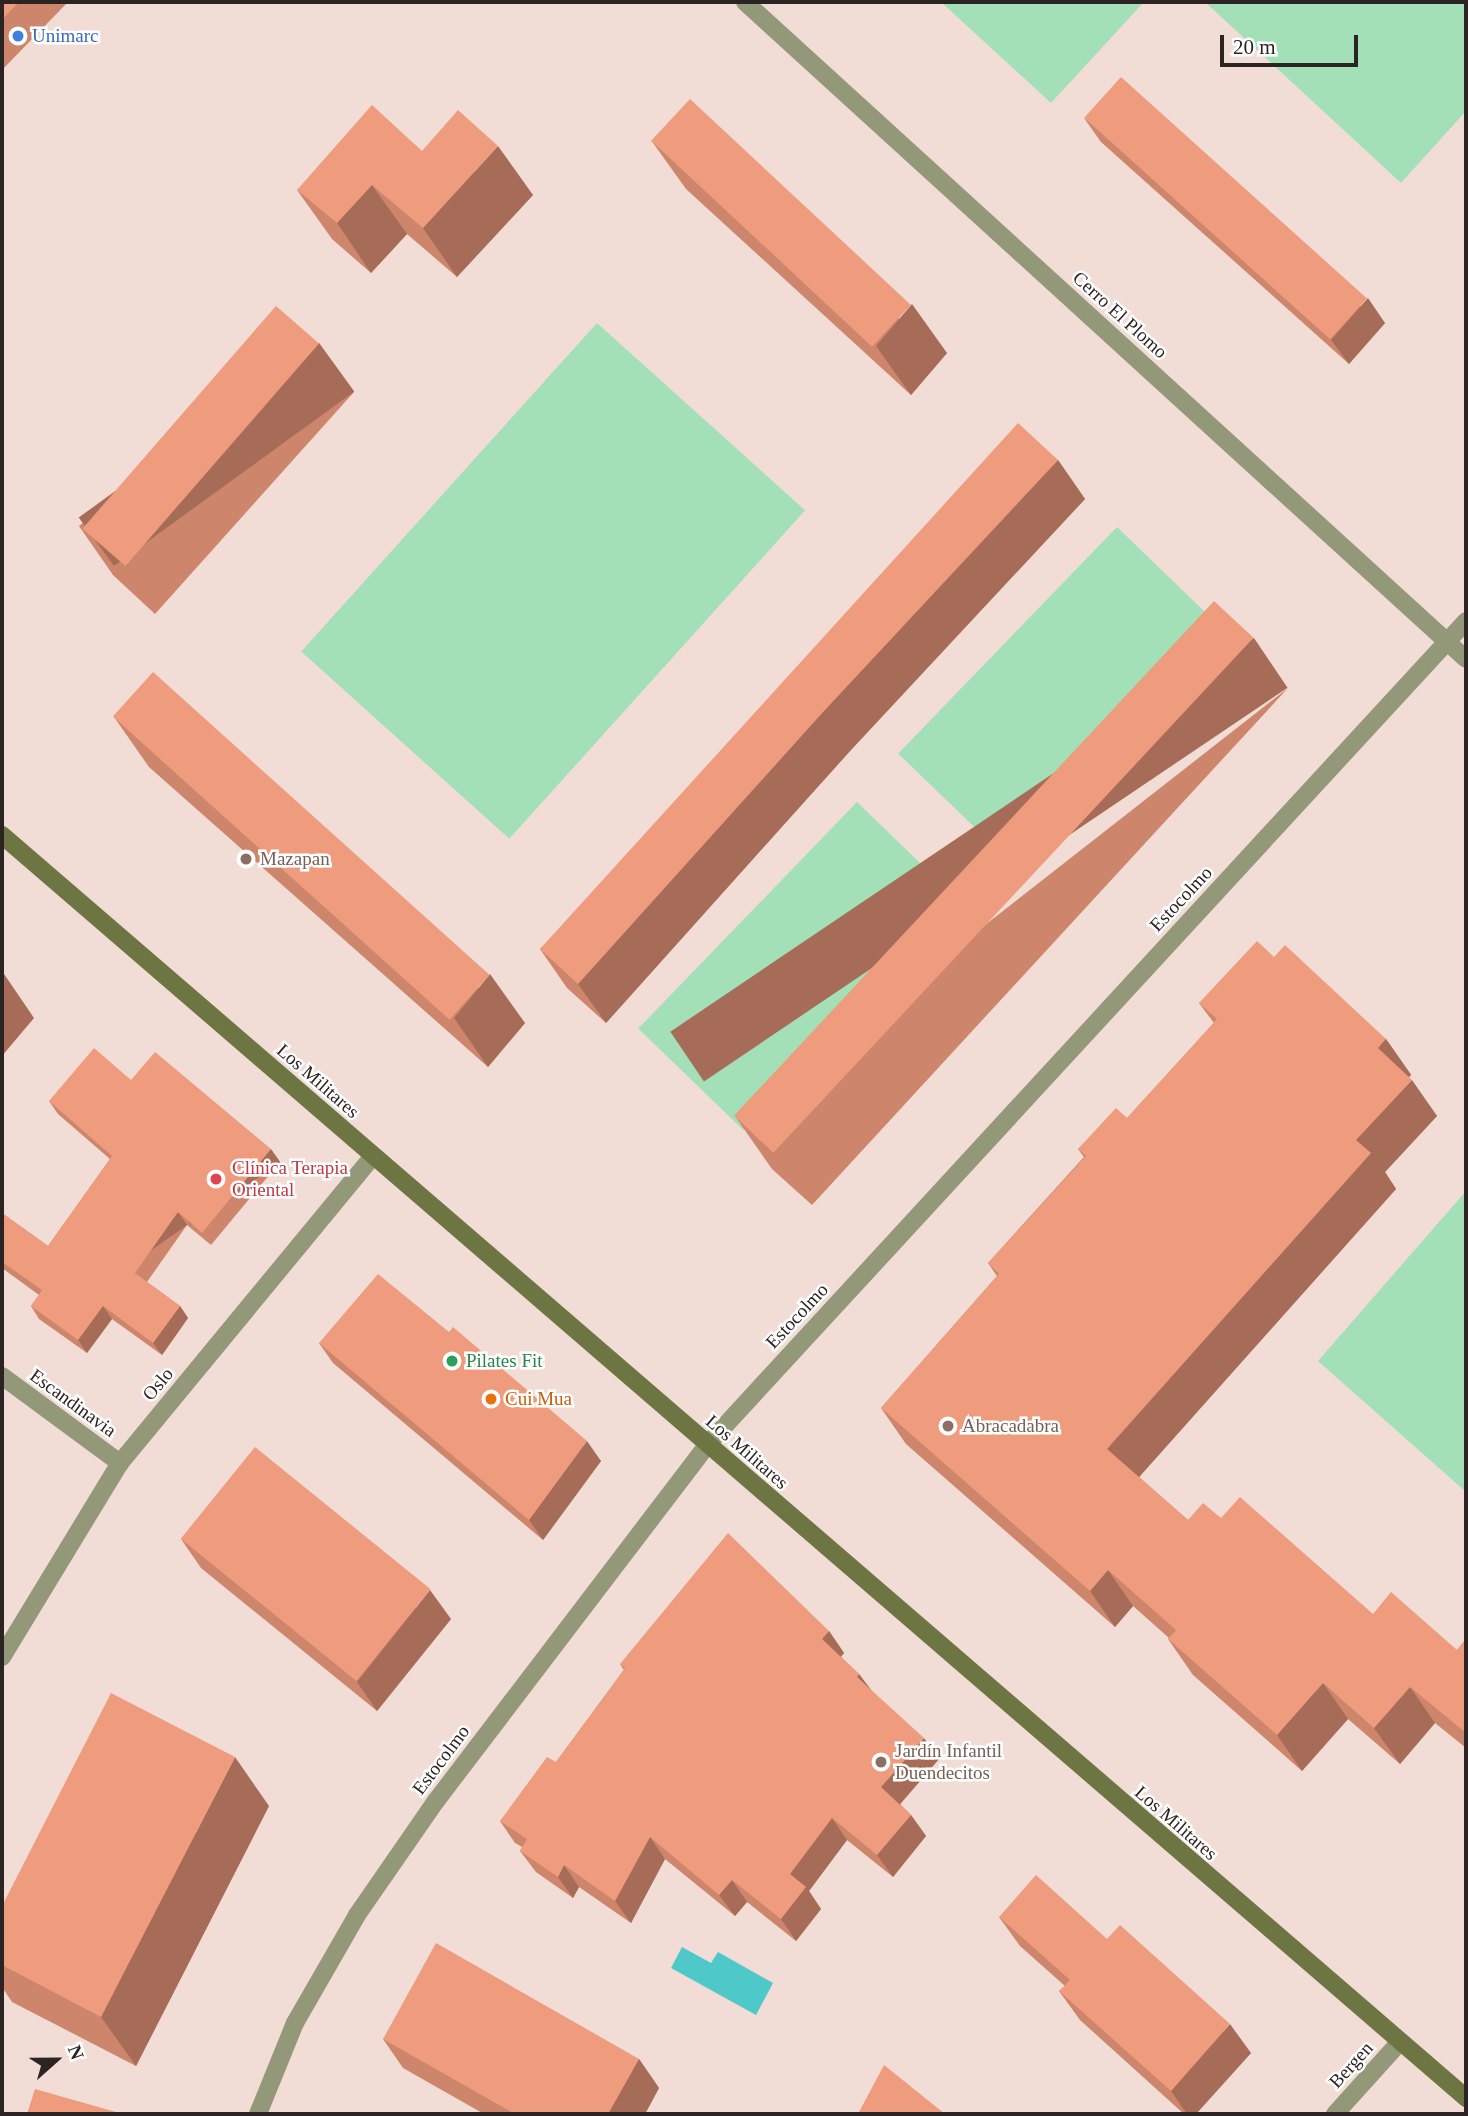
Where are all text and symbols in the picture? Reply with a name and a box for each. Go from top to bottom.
scale bar [1223,21,1361,65]
place label: Unimarc [32,25,98,47]
marker: Unimarc [10,28,26,44]
text: 20 m [1233,35,1276,59]
street label: Cerro El Plomo [1068,267,1172,363]
place label: Mazapan [260,848,330,870]
marker: Mazapan [238,851,254,867]
street label: Estocolmo [1145,862,1217,936]
street label: Los Militares [272,1039,364,1123]
place label: Clínica Terapia Oriental [232,1157,348,1201]
marker: Clínica Terapia Oriental [206,1169,226,1189]
street label: Estocolmo [761,1279,833,1353]
place label: Pilates Fit [466,1350,543,1372]
marker: Pilates Fit [444,1353,460,1369]
street label: Oslo [138,1363,178,1405]
street label: Escandinavia [25,1364,121,1442]
place label: Cui Mua [505,1388,572,1410]
marker: Cui Mua [483,1391,499,1407]
street label: Los Militares [701,1410,793,1494]
place label: Abracadabra [962,1415,1059,1437]
marker: Abracadabra [940,1418,956,1434]
street label: Estocolmo [407,1721,475,1799]
place label: Jardín Infantil Duendecitos [895,1740,1002,1784]
marker: Jardín Infantil Duendecitos [873,1754,889,1770]
street label: Los Militares [1130,1781,1222,1865]
north arrow [21,2025,91,2095]
street label: Bergen [1324,2037,1378,2093]
text: N [64,2042,88,2062]

